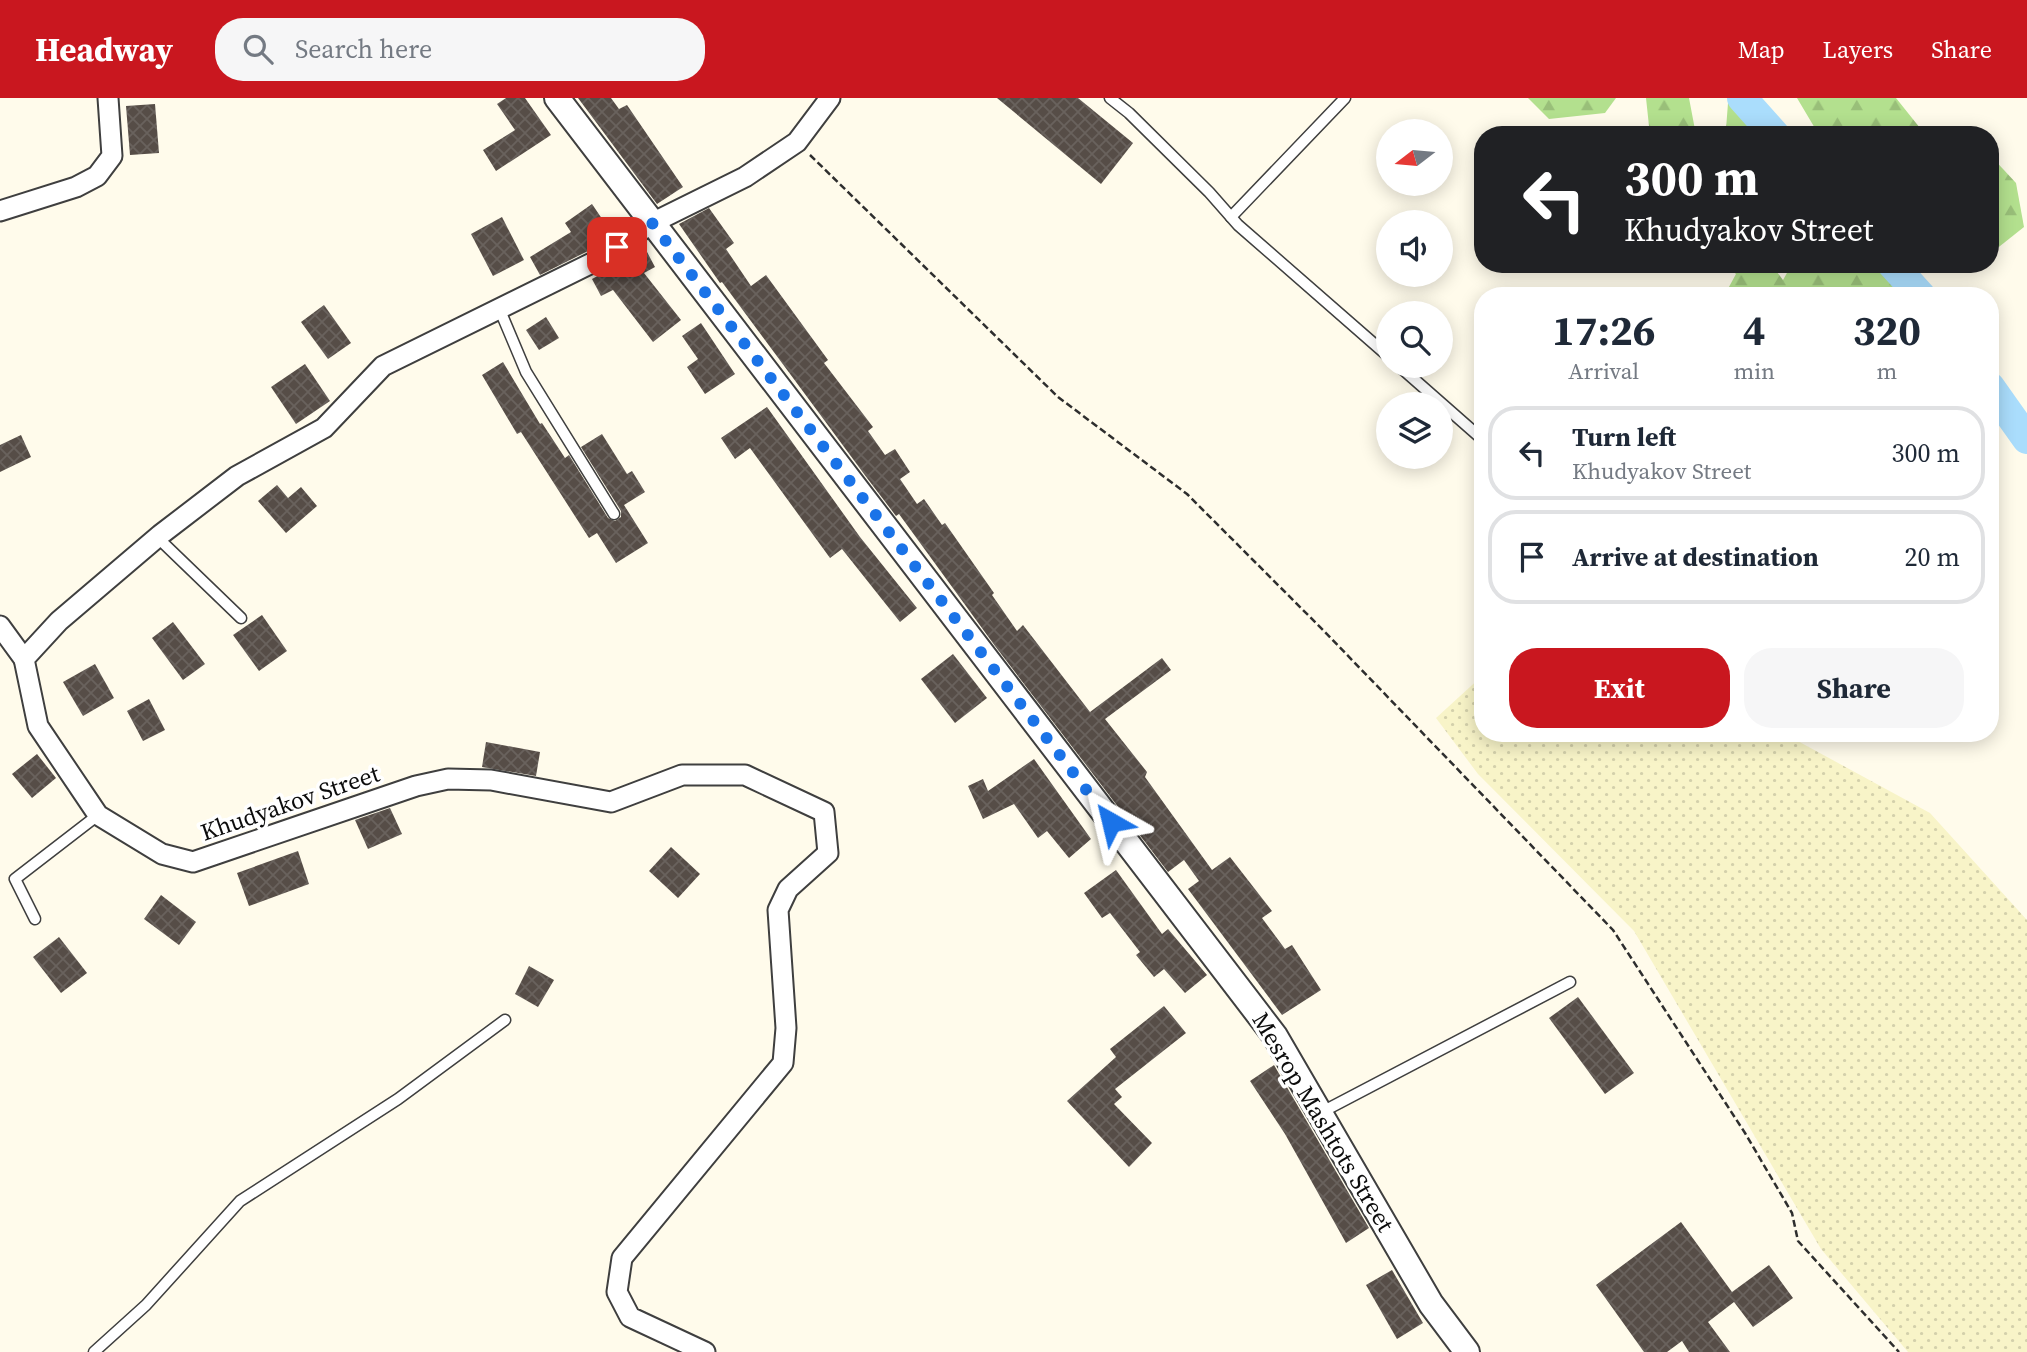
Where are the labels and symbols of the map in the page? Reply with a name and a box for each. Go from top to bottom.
north arrow [1376,119,1452,196]
pin [587,217,647,277]
street label: Khudyakov Street [196,756,384,849]
position arrow [1074,785,1148,859]
street label: Mesrop Mashtots Street [1245,1006,1402,1238]

